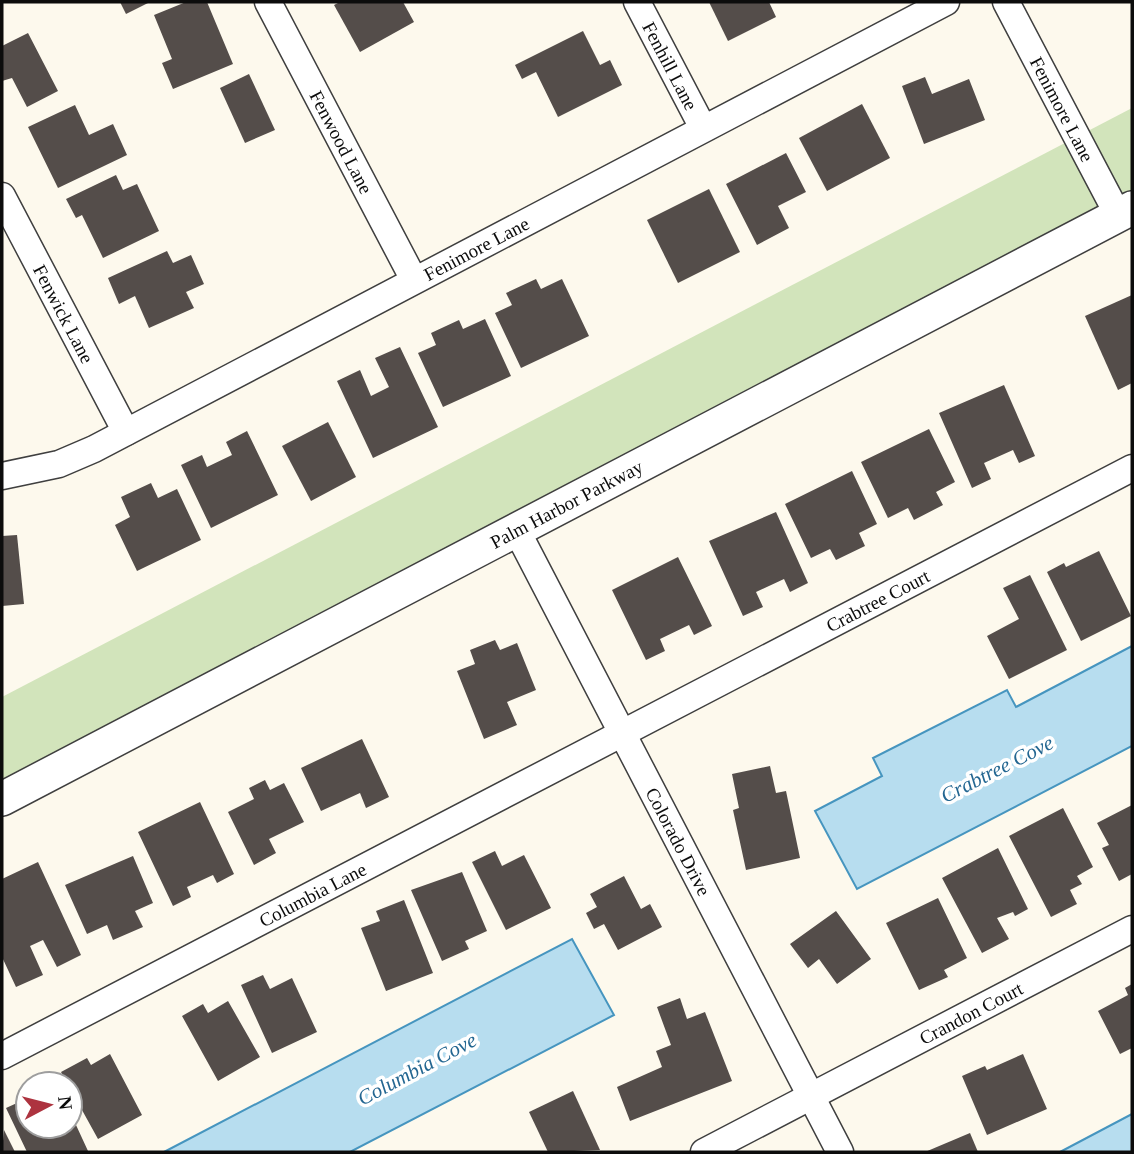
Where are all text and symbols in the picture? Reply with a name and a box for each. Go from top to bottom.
street label: Fenhill Lane [638,18,702,114]
street label: Fenimore Lane [1026,53,1098,165]
street label: Fenwood Lane [305,87,377,197]
street label: Fenimore Lane [420,213,533,285]
street label: Fenwick Lane [29,261,98,367]
street label: Palm Harbor Parkway [487,456,647,553]
street label: Crabtree Court [823,565,934,636]
water label: Crabtree Cove [937,730,1057,808]
street label: Colorado Drive [641,784,715,899]
street label: Columbia Lane [256,858,370,931]
street label: Crandon Court [916,977,1027,1049]
water label: Columbia Cove [353,1028,481,1110]
north arrow [14,1070,84,1140]
text: N [54,1095,77,1111]

